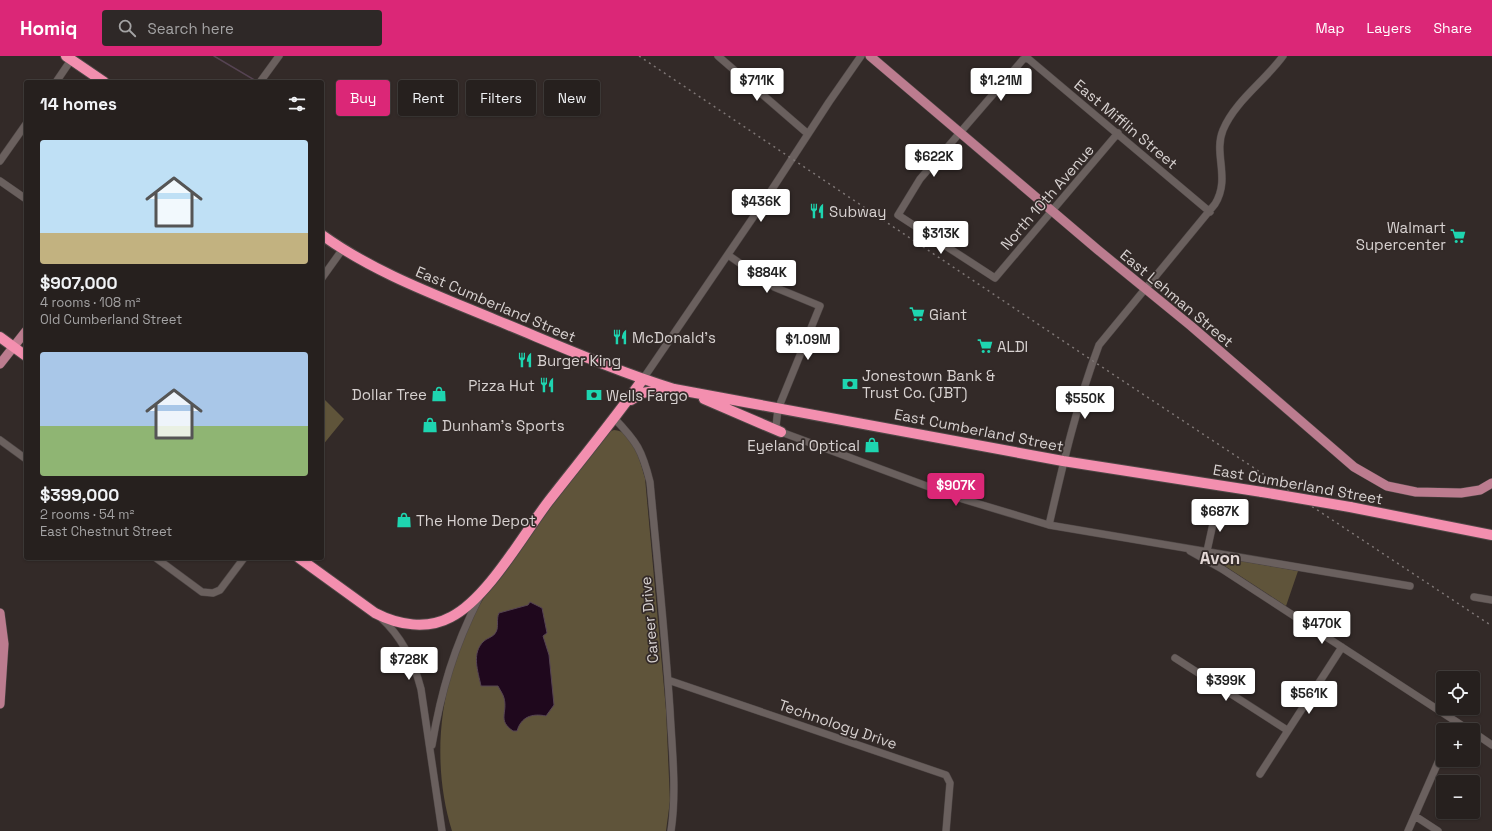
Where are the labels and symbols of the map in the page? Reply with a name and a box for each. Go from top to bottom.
pin: $711K [729,68,785,102]
pin: $1.21M [968,68,1034,102]
street label: East Mifflin Street [1070,75,1182,173]
street label: North 10th Avenue [996,140,1098,254]
pin: $622K [906,144,962,178]
pin: $436K [733,189,789,223]
restaurant icon: Subway [808,202,826,220]
place label: Subway [829,202,886,221]
place label: Walmart Supercenter [1356,218,1446,254]
pin: $313K [913,221,969,255]
supermarket icon: Walmart Supercenter [1449,227,1467,245]
street label: East Lehman Street [1116,245,1238,351]
pin: $884K [739,260,795,294]
street label: East Cumberland Street [413,262,579,346]
supermarket icon: Giant [908,305,926,323]
place label: Giant [929,305,967,324]
pin: $1.09M [775,327,841,361]
restaurant icon: McDonald's [611,328,629,346]
place label: McDonald's [632,328,716,347]
supermarket icon: ALDI [976,337,994,355]
place label: ALDI [997,337,1028,356]
restaurant icon: Burger King [516,351,534,369]
place label: Burger King [537,351,621,370]
place label: Jonestown Bank & Trust Co. (JBT) [862,366,995,403]
bank icon: Jonestown Bank & Trust Co. (JBT) [841,375,859,393]
place label: Pizza Hut [468,376,535,395]
restaurant icon: Pizza Hut [538,376,556,394]
place label: Dollar Tree [352,385,427,404]
shop icon: Dollar Tree [430,385,448,403]
bank icon: Wells Fargo [585,386,603,404]
place label: Wells Fargo [606,386,688,405]
pin: $550K [1057,386,1113,420]
street label: East Cumberland Street [893,404,1065,456]
shop icon: Dunham's Sports [421,416,439,434]
place label: Dunham's Sports [442,416,565,435]
place label: Eyeland Optical [747,436,860,455]
shop icon: Eyeland Optical [863,436,881,454]
street label: East Cumberland Street [1212,460,1385,508]
pin: $907K [928,473,984,507]
pin: $687K [1192,499,1248,533]
shop icon: The Home Depot [395,511,413,529]
place label: The Home Depot [416,511,536,530]
district label: Avon [1200,547,1240,569]
street label: Career Drive [636,576,662,664]
pin: $470K [1294,611,1350,645]
pin: $728K [381,647,437,681]
pin: $399K [1198,668,1254,702]
pin: $561K [1281,681,1337,715]
street label: Technology Drive [776,695,900,753]

